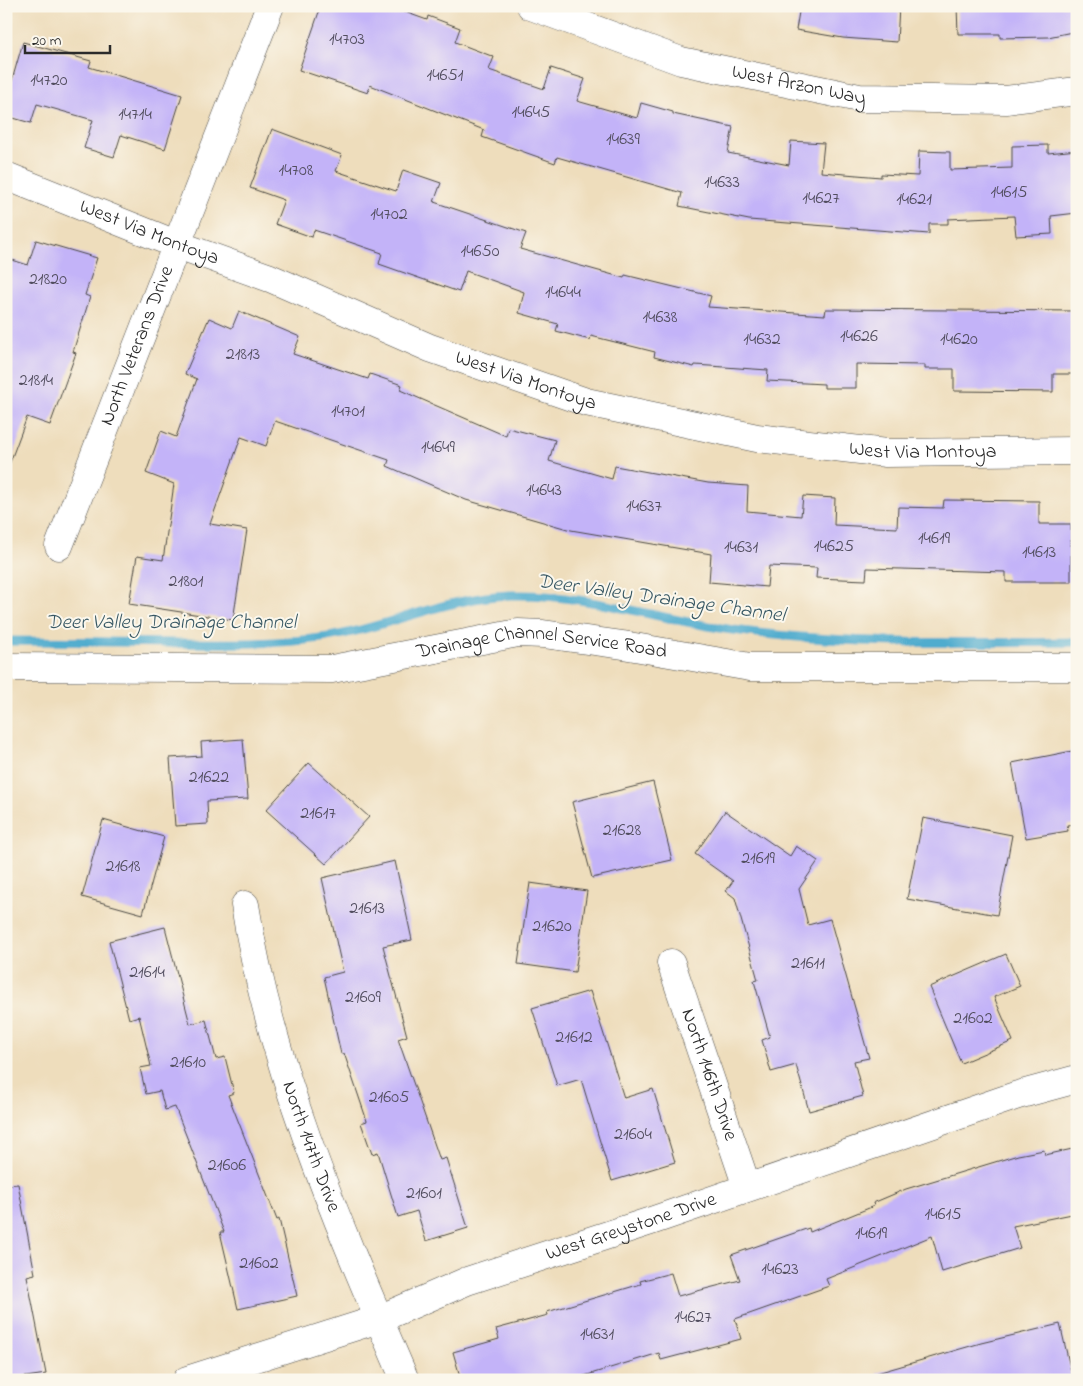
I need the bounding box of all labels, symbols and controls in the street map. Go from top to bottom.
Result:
scale bar [25,22,110,54]
house number: 14703 [329,27,365,53]
text: 20 m [32,30,62,52]
street label: West Arzon Way [729,57,866,113]
house number: 14651 [426,63,464,89]
house number: 14720 [30,68,68,94]
house number: 14645 [512,100,550,126]
house number: 14714 [118,102,152,128]
house number: 14639 [606,127,641,153]
house number: 14708 [278,158,314,184]
house number: 14633 [704,170,740,196]
house number: 14615 [990,180,1028,206]
house number: 14627 [802,186,840,212]
house number: 14621 [896,187,932,213]
street label: West Via Montoya [75,192,223,273]
house number: 14702 [370,202,408,228]
house number: 14650 [460,239,500,265]
street label: North Veterans Drive [93,262,182,430]
house number: 21820 [29,267,67,293]
house number: 14644 [545,280,582,306]
house number: 14638 [642,305,678,331]
house number: 14626 [840,324,878,350]
house number: 14632 [743,327,781,353]
house number: 14620 [940,327,978,353]
house number: 21813 [226,342,260,368]
street label: West Via Montoya [451,343,599,418]
house number: 21814 [19,368,54,394]
house number: 14701 [331,399,365,425]
street label: West Via Montoya [847,434,997,468]
house number: 14649 [421,435,456,461]
house number: 14643 [526,478,562,504]
house number: 14637 [626,494,663,520]
house number: 14619 [918,526,951,552]
house number: 14625 [814,534,854,560]
house number: 14631 [724,535,758,561]
house number: 14613 [1022,540,1056,566]
water label: Deer Valley Drainage Channel [535,567,789,633]
house number: 21801 [169,569,204,595]
water label: Deer Valley Drainage Channel [46,608,298,639]
street label: Drainage Channel Service Road [413,618,669,667]
house number: 21622 [189,765,229,791]
house number: 21617 [300,801,336,827]
house number: 21628 [603,818,641,844]
house number: 21619 [741,846,775,872]
house number: 21618 [105,854,141,880]
house number: 21613 [349,896,385,922]
house number: 21620 [532,914,572,940]
house number: 21611 [791,951,825,977]
house number: 21614 [129,960,165,986]
house number: 21609 [345,985,381,1011]
street label: North 146th Drive [673,1005,745,1145]
house number: 21602 [953,1006,993,1032]
house number: 21612 [555,1025,593,1051]
house number: 21610 [170,1050,206,1076]
street label: North 147th Drive [274,1078,348,1217]
house number: 21605 [369,1085,409,1111]
house number: 21604 [614,1122,652,1148]
house number: 21606 [208,1153,246,1179]
house number: 21601 [406,1181,442,1207]
street label: West Greystone Drive [542,1185,720,1269]
house number: 14615 [924,1202,962,1228]
house number: 14619 [855,1221,888,1247]
house number: 21602 [239,1251,279,1277]
house number: 14623 [761,1257,799,1283]
house number: 14627 [674,1305,712,1331]
house number: 14631 [580,1322,614,1348]

